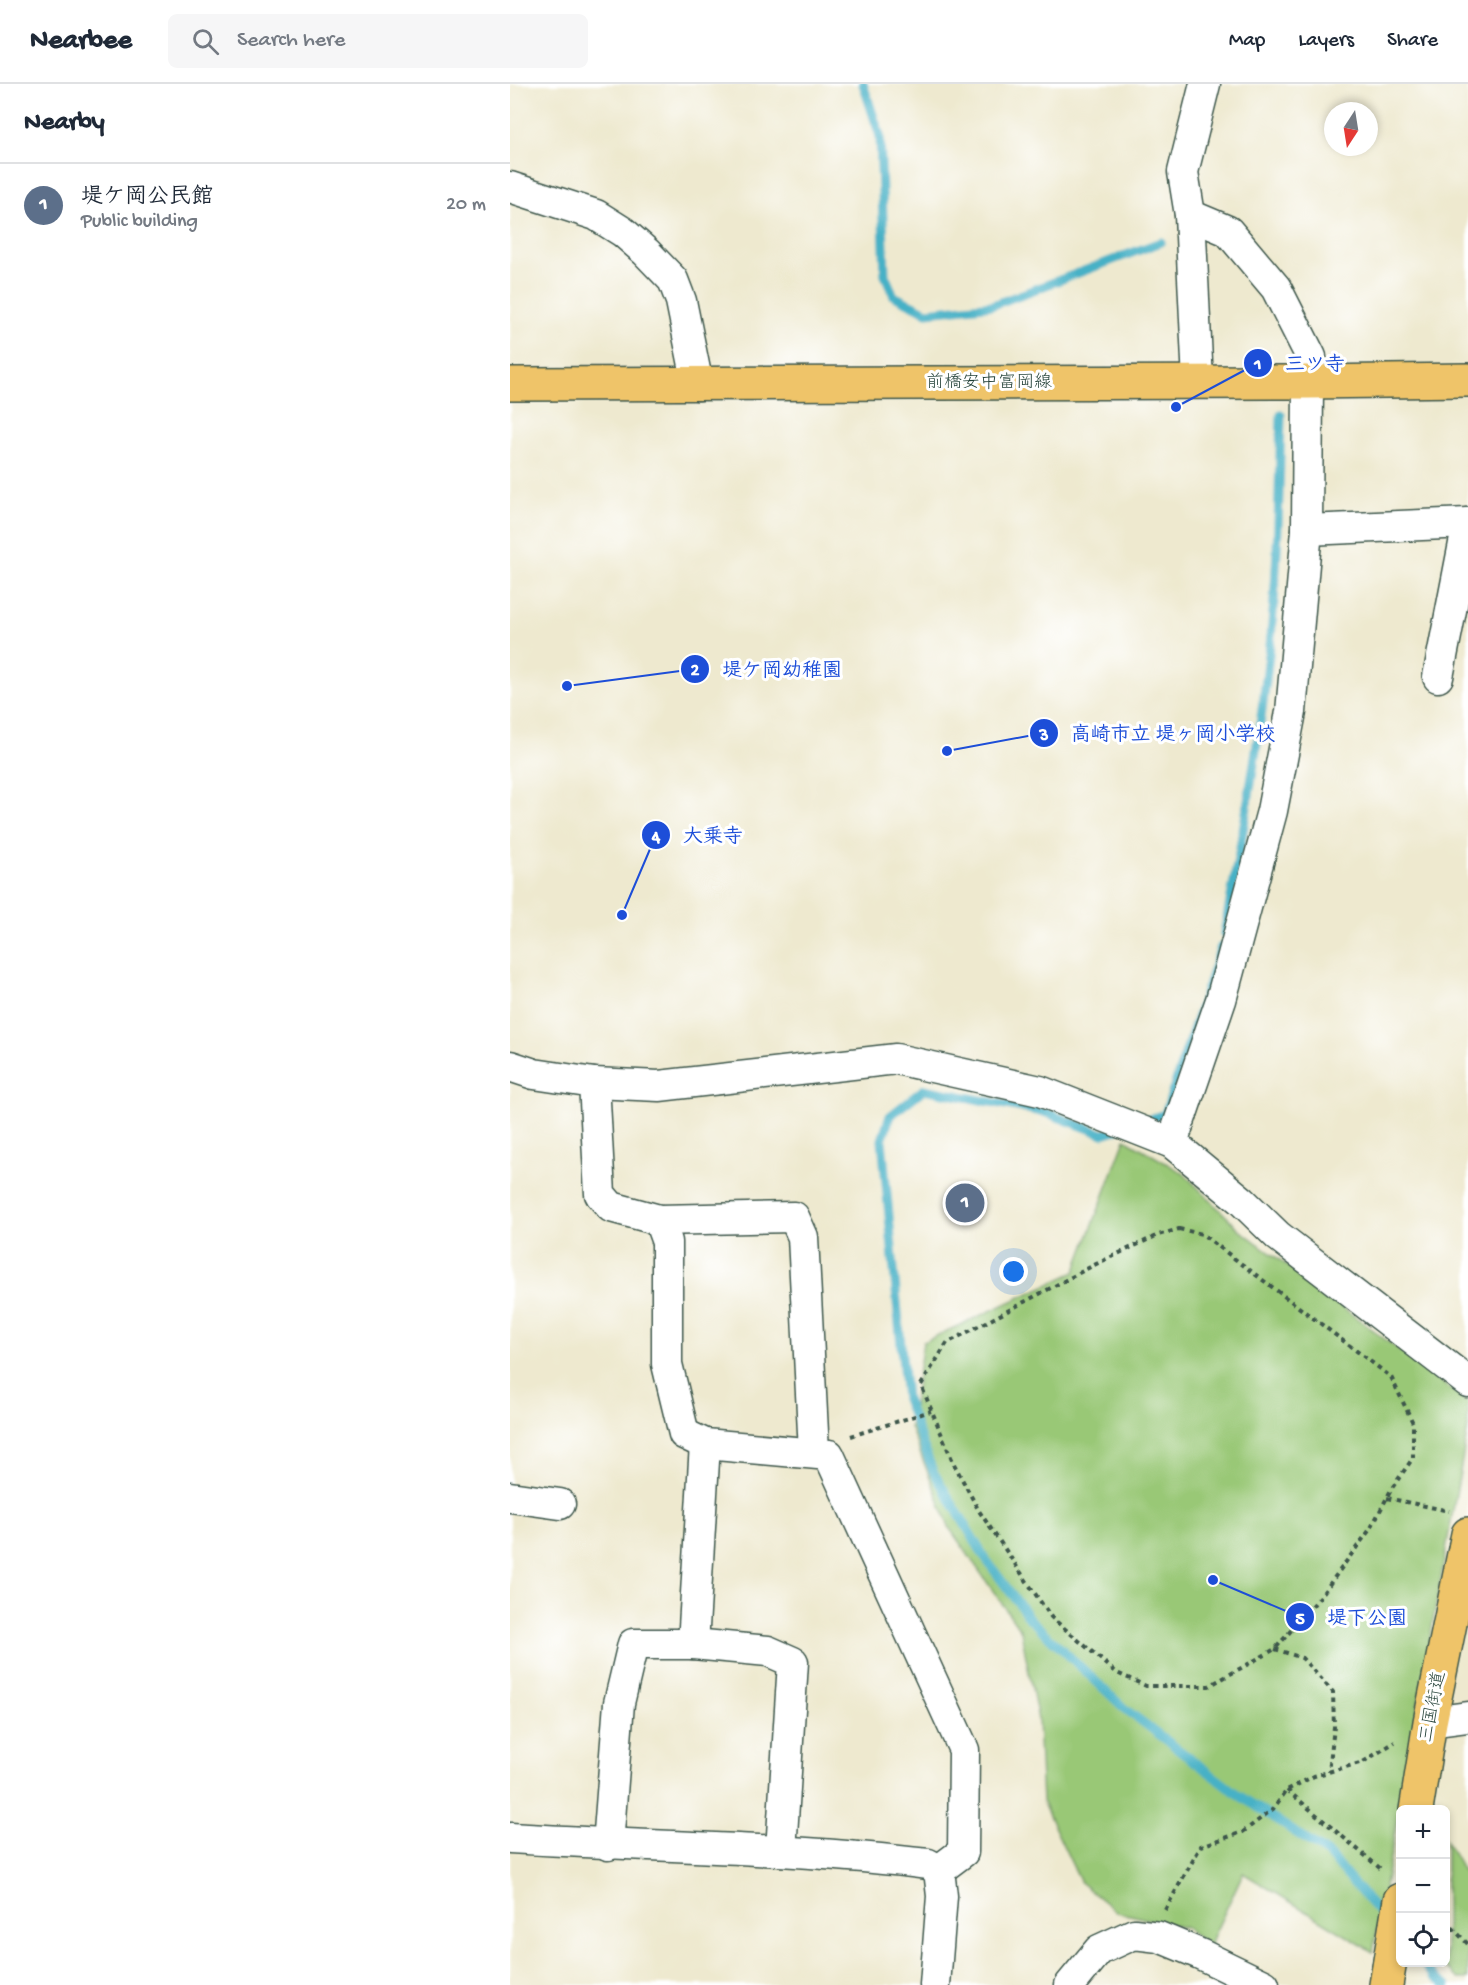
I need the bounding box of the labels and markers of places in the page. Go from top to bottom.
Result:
callout: 三ツ寺 [1243,344,1357,382]
callout: 堤ケ岡幼稚園 [680,650,854,688]
callout: 高崎市立 堤ヶ岡小学校 [1029,714,1288,752]
callout: 大乗寺 [641,816,755,854]
pin: 1 [946,1180,984,1226]
callout: 堤下公園 [1285,1598,1419,1636]

